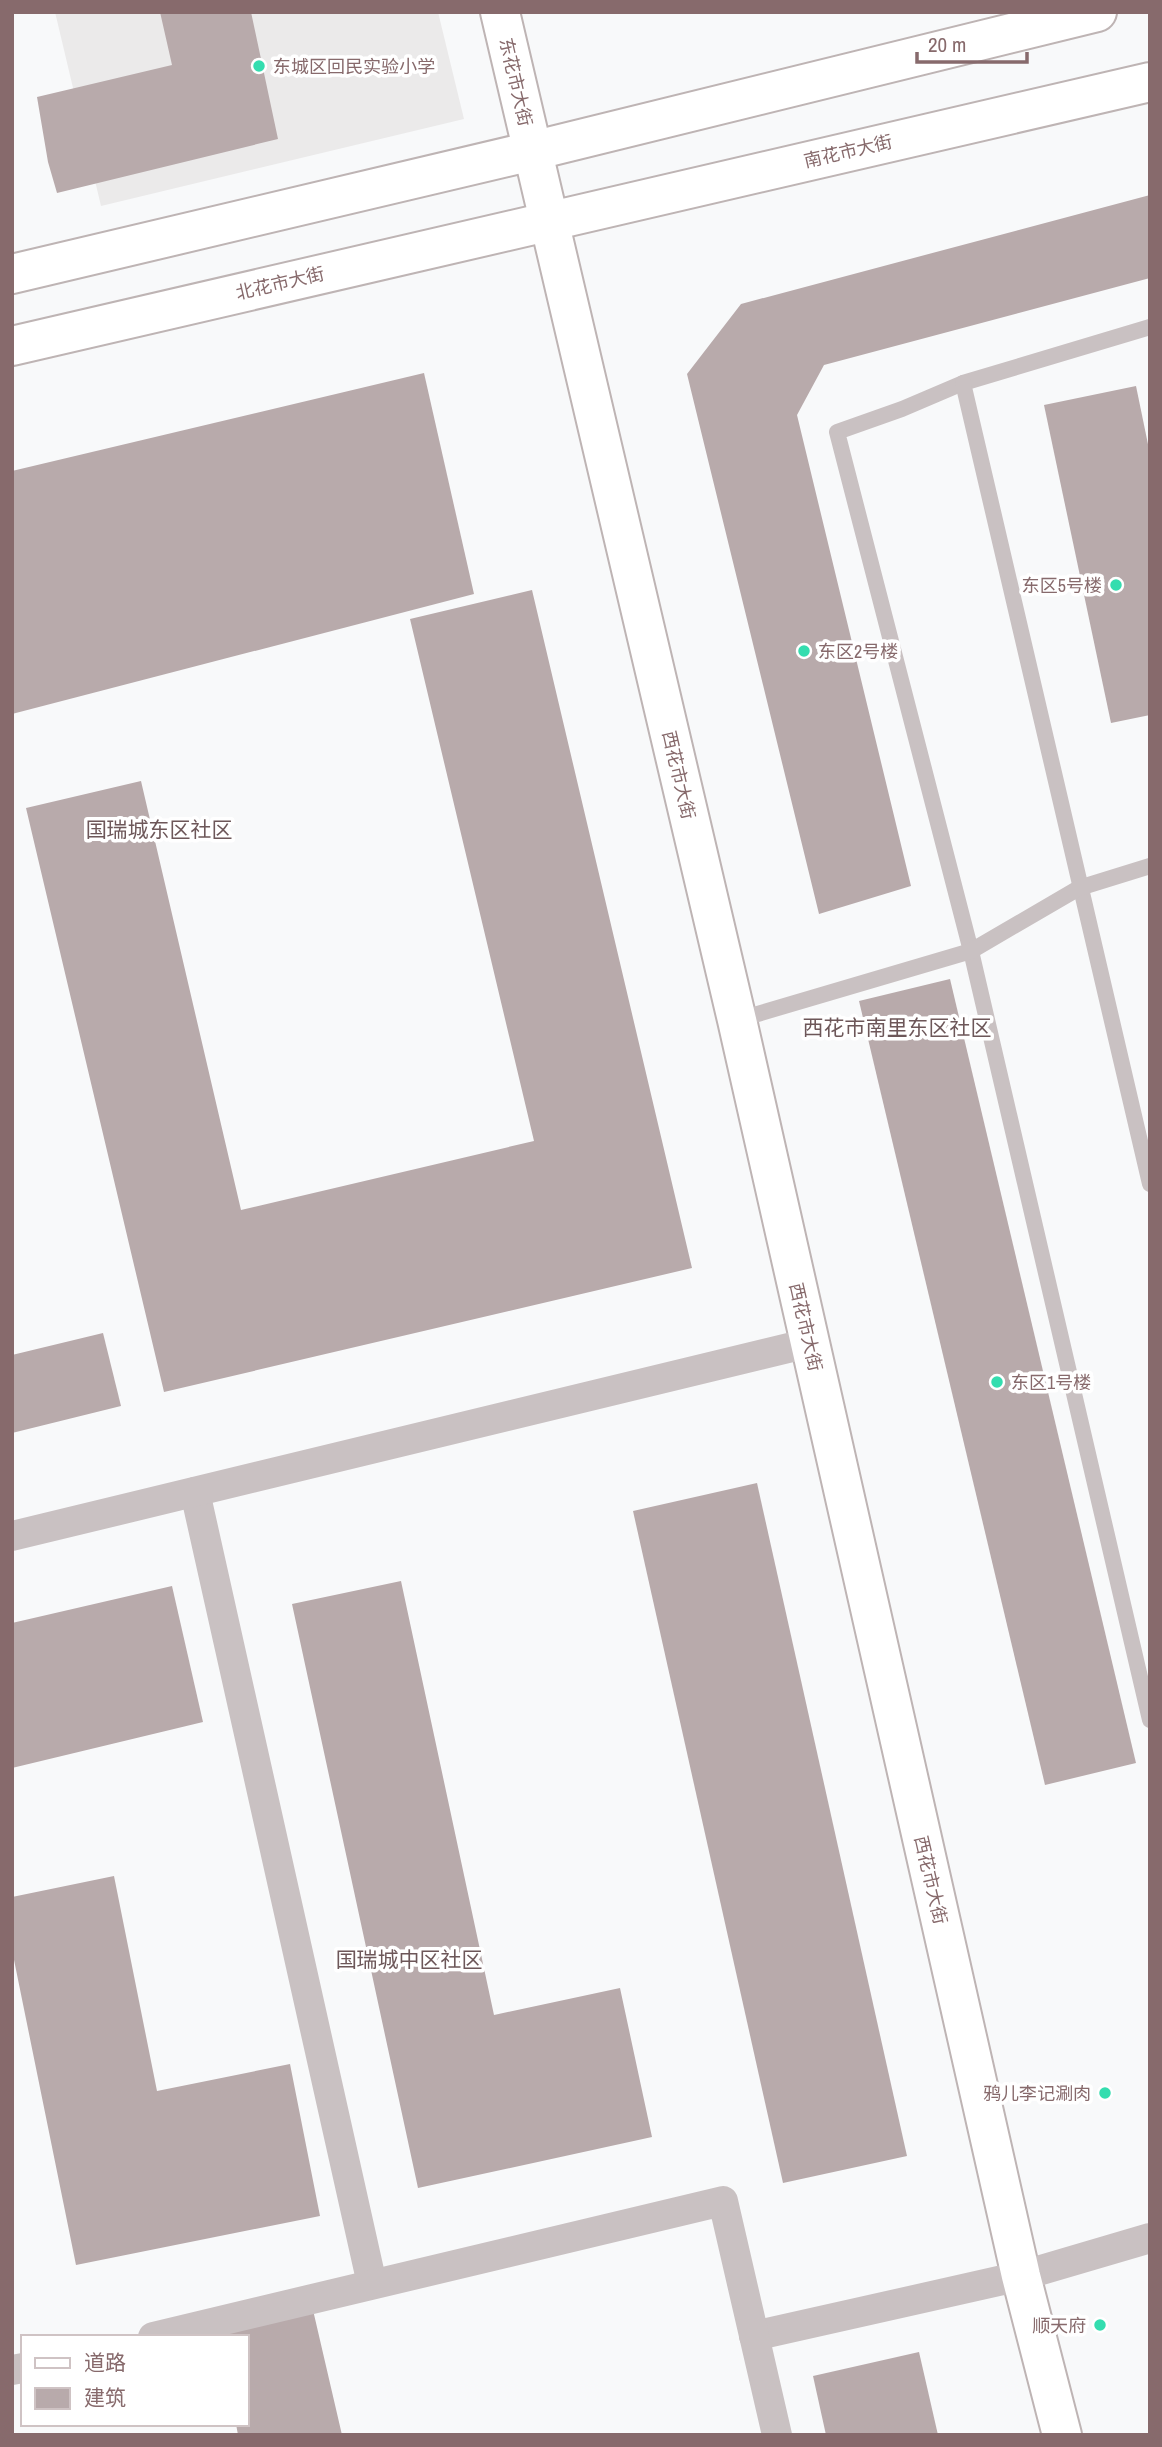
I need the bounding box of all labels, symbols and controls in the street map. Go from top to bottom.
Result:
scale bar [917,21,1027,65]
text: 20 m [928,30,966,59]
street label: 东花市大街 [494,35,538,129]
place label: 东城区回民实验小学 [273,54,435,79]
marker: 东城区回民实验小学 [251,58,267,74]
street label: 南花市大街 [801,129,895,173]
street label: 北花市大街 [233,261,327,305]
place label: 东区5号楼 [1022,573,1102,598]
marker: 东区5号楼 [1108,577,1124,593]
place label: 东区2号楼 [818,639,898,664]
marker: 东区2号楼 [796,643,812,659]
street label: 西花市大街 [657,728,701,822]
district label: 国瑞城东区社区 [86,815,233,844]
district label: 西花市南里东区社区 [803,1013,992,1042]
street label: 西花市大街 [784,1280,828,1374]
place label: 东区1号楼 [1011,1370,1091,1395]
marker: 东区1号楼 [989,1374,1005,1390]
street label: 西花市大街 [909,1833,953,1927]
district label: 国瑞城中区社区 [336,1945,483,1974]
place label: 鸦儿李记涮肉 [983,2081,1091,2106]
marker: 鸦儿李记涮肉 [1097,2085,1113,2101]
place label: 顺天府 [1032,2313,1086,2338]
marker: 顺天府 [1092,2317,1108,2333]
legend [21,2335,248,2426]
text: 道路 [84,2348,126,2377]
text: 建筑 [84,2383,126,2412]

